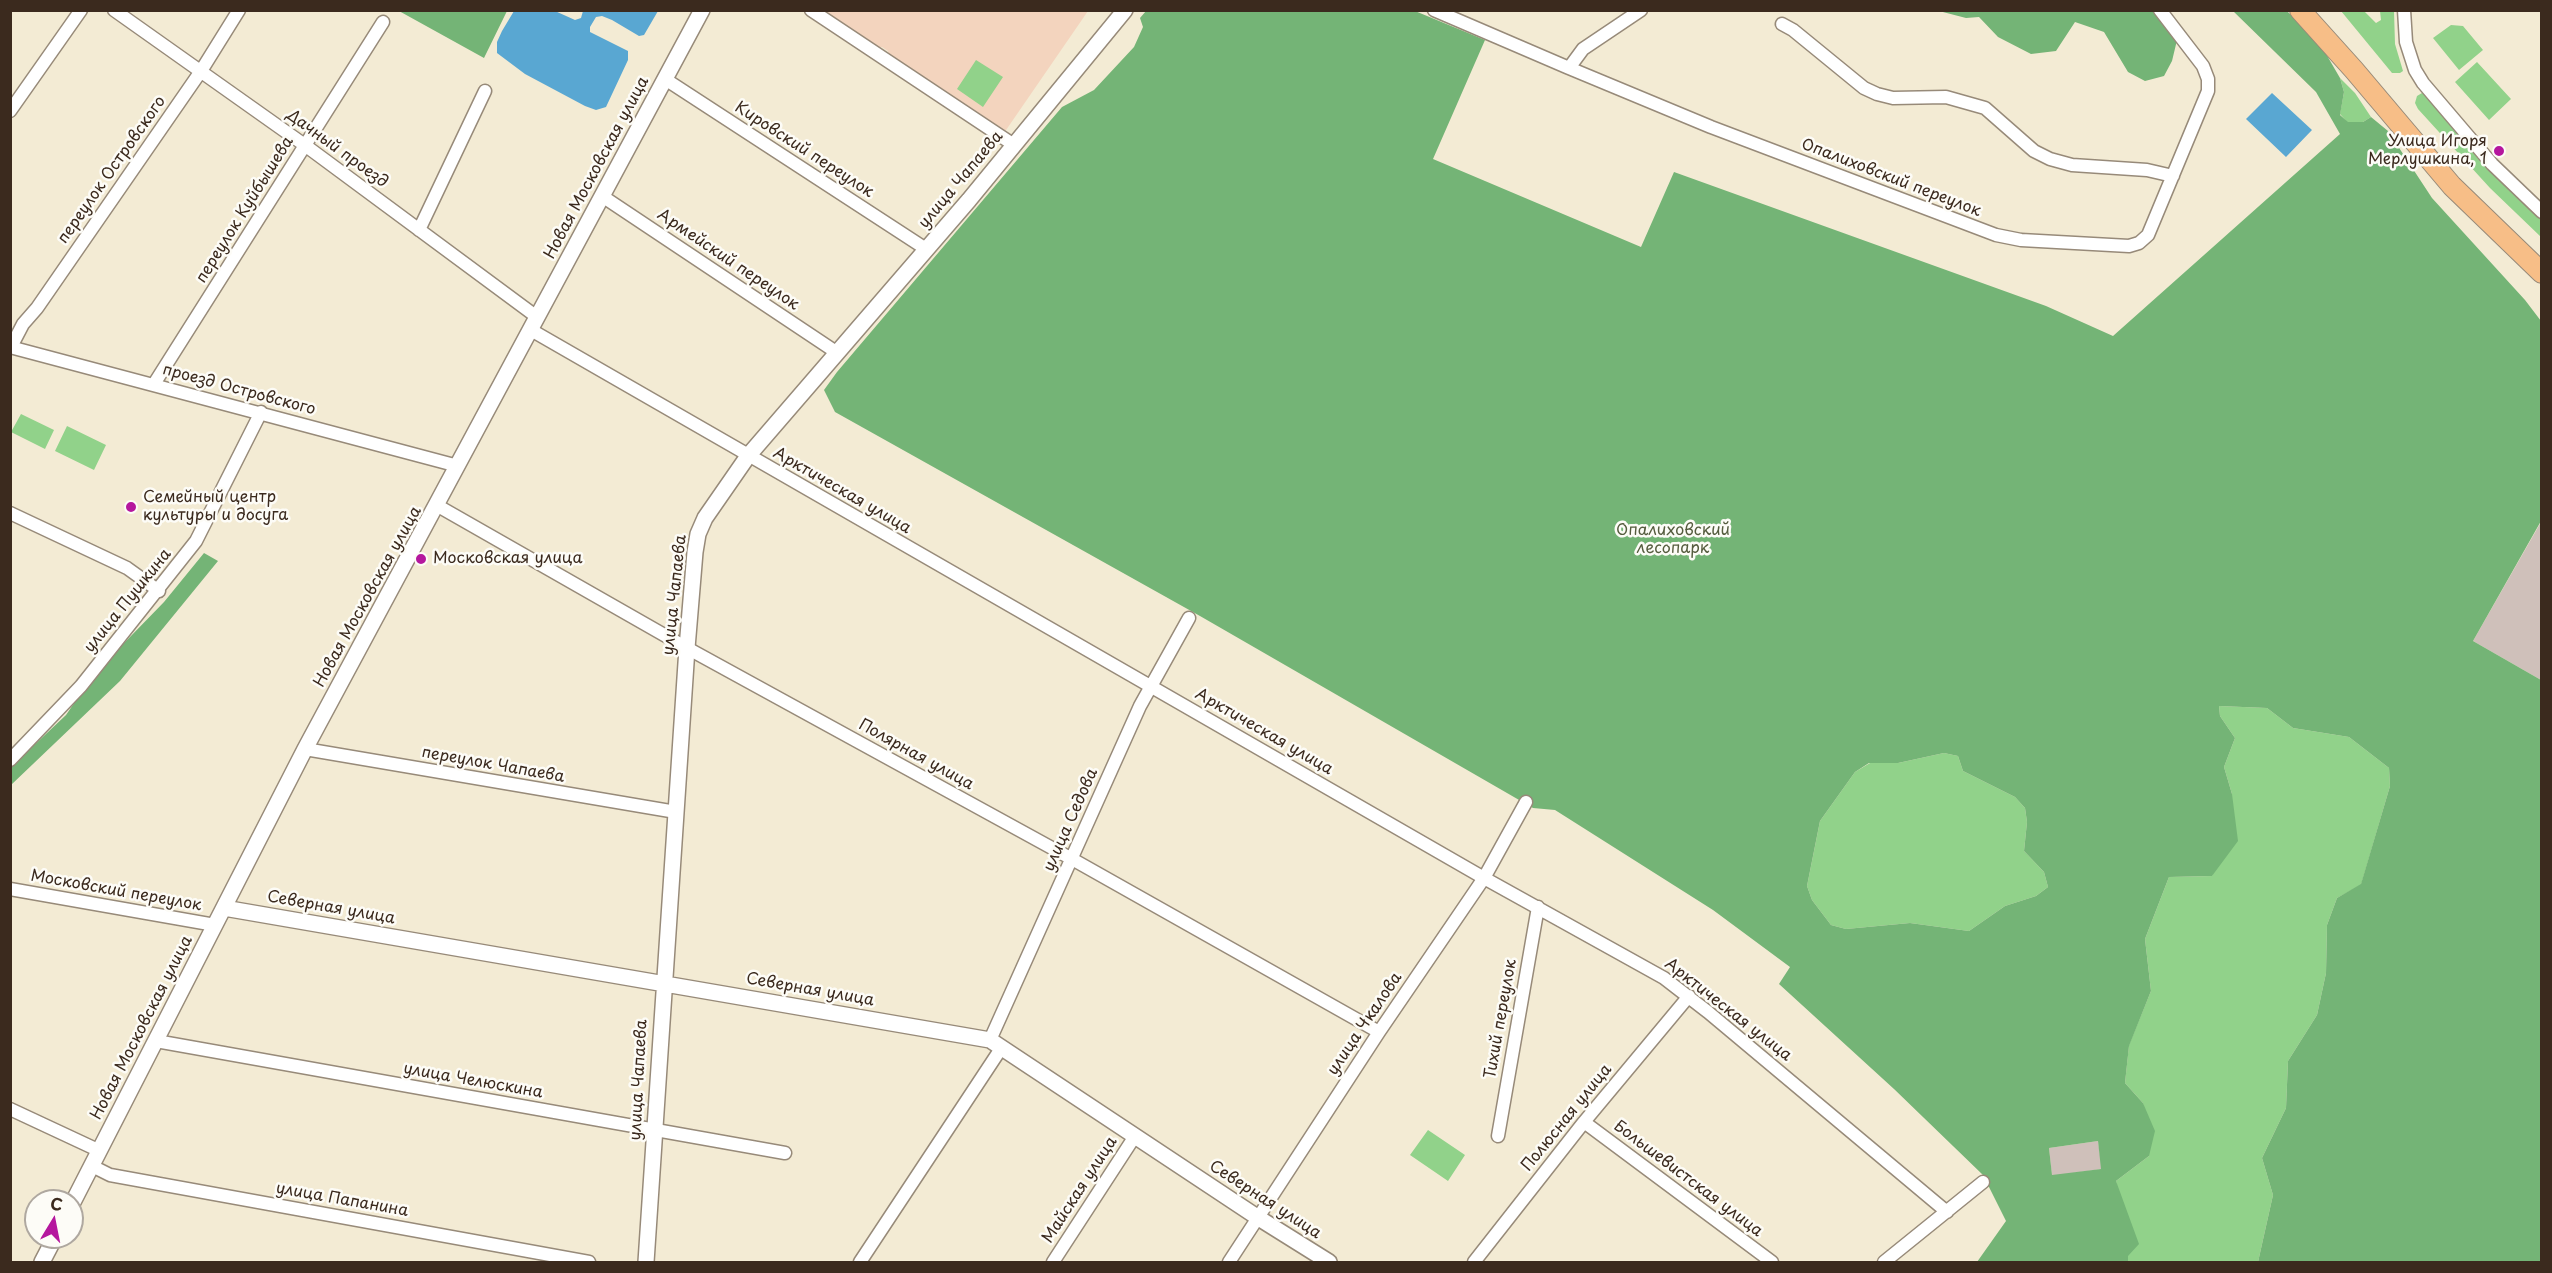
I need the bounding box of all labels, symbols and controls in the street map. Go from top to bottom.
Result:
street label: Новая Московская улица [541,73,653,263]
street label: переулок Островского [54,93,170,247]
street label: Кировский переулок [731,98,877,202]
street label: Дачный проезд [283,106,391,192]
street label: улица Чапаева [915,127,1007,233]
place label: Улица Игоря Мерлушкина, 1 [2368,132,2487,170]
street label: переулок Куйбышева [192,133,298,287]
street label: Опалиховский переулок [1798,135,1984,221]
marker: Улица Игоря Мерлушкина, 1 [2492,144,2506,158]
street label: Армейский переулок [653,205,803,315]
street label: проезд Островского [160,360,318,420]
street label: Арктическая улица [770,444,914,538]
place label: Семейный центр культуры и досуга [143,488,288,526]
marker: Семейный центр культуры и досуга [124,500,138,514]
street label: Новая Московская улица [310,503,426,691]
park label: Опалиховский лесопарк [1616,521,1730,559]
street label: улица Чапаева [659,534,691,656]
street label: улица Пушкина [80,545,176,657]
place label: Московская улица [433,549,583,569]
marker: Московская улица [414,552,428,566]
street label: Арктическая улица [1192,685,1336,779]
street label: Полярная улица [855,715,977,795]
street label: переулок Чапаева [420,743,566,787]
street label: улица Седова [1040,765,1102,875]
street label: Московский переулок [29,866,203,916]
street label: Северная улица [266,887,396,929]
street label: Новая Московская улица [87,933,197,1123]
street label: Арктическая улица [1661,954,1795,1066]
street label: Тихий переулок [1481,958,1521,1080]
street label: Северная улица [745,969,875,1011]
street label: улица Чкалова [1324,969,1406,1079]
street label: улица Чапаева [626,1019,652,1141]
street label: улица Челюскина [402,1059,544,1103]
street label: Полюсная улица [1518,1061,1616,1175]
street label: Большевистская улица [1610,1117,1766,1241]
street label: Майская улица [1038,1133,1122,1247]
street label: Северная улица [1205,1157,1325,1243]
street label: улица Папанина [274,1179,410,1221]
north arrow [24,1189,84,1249]
text: С [49,1190,65,1216]

